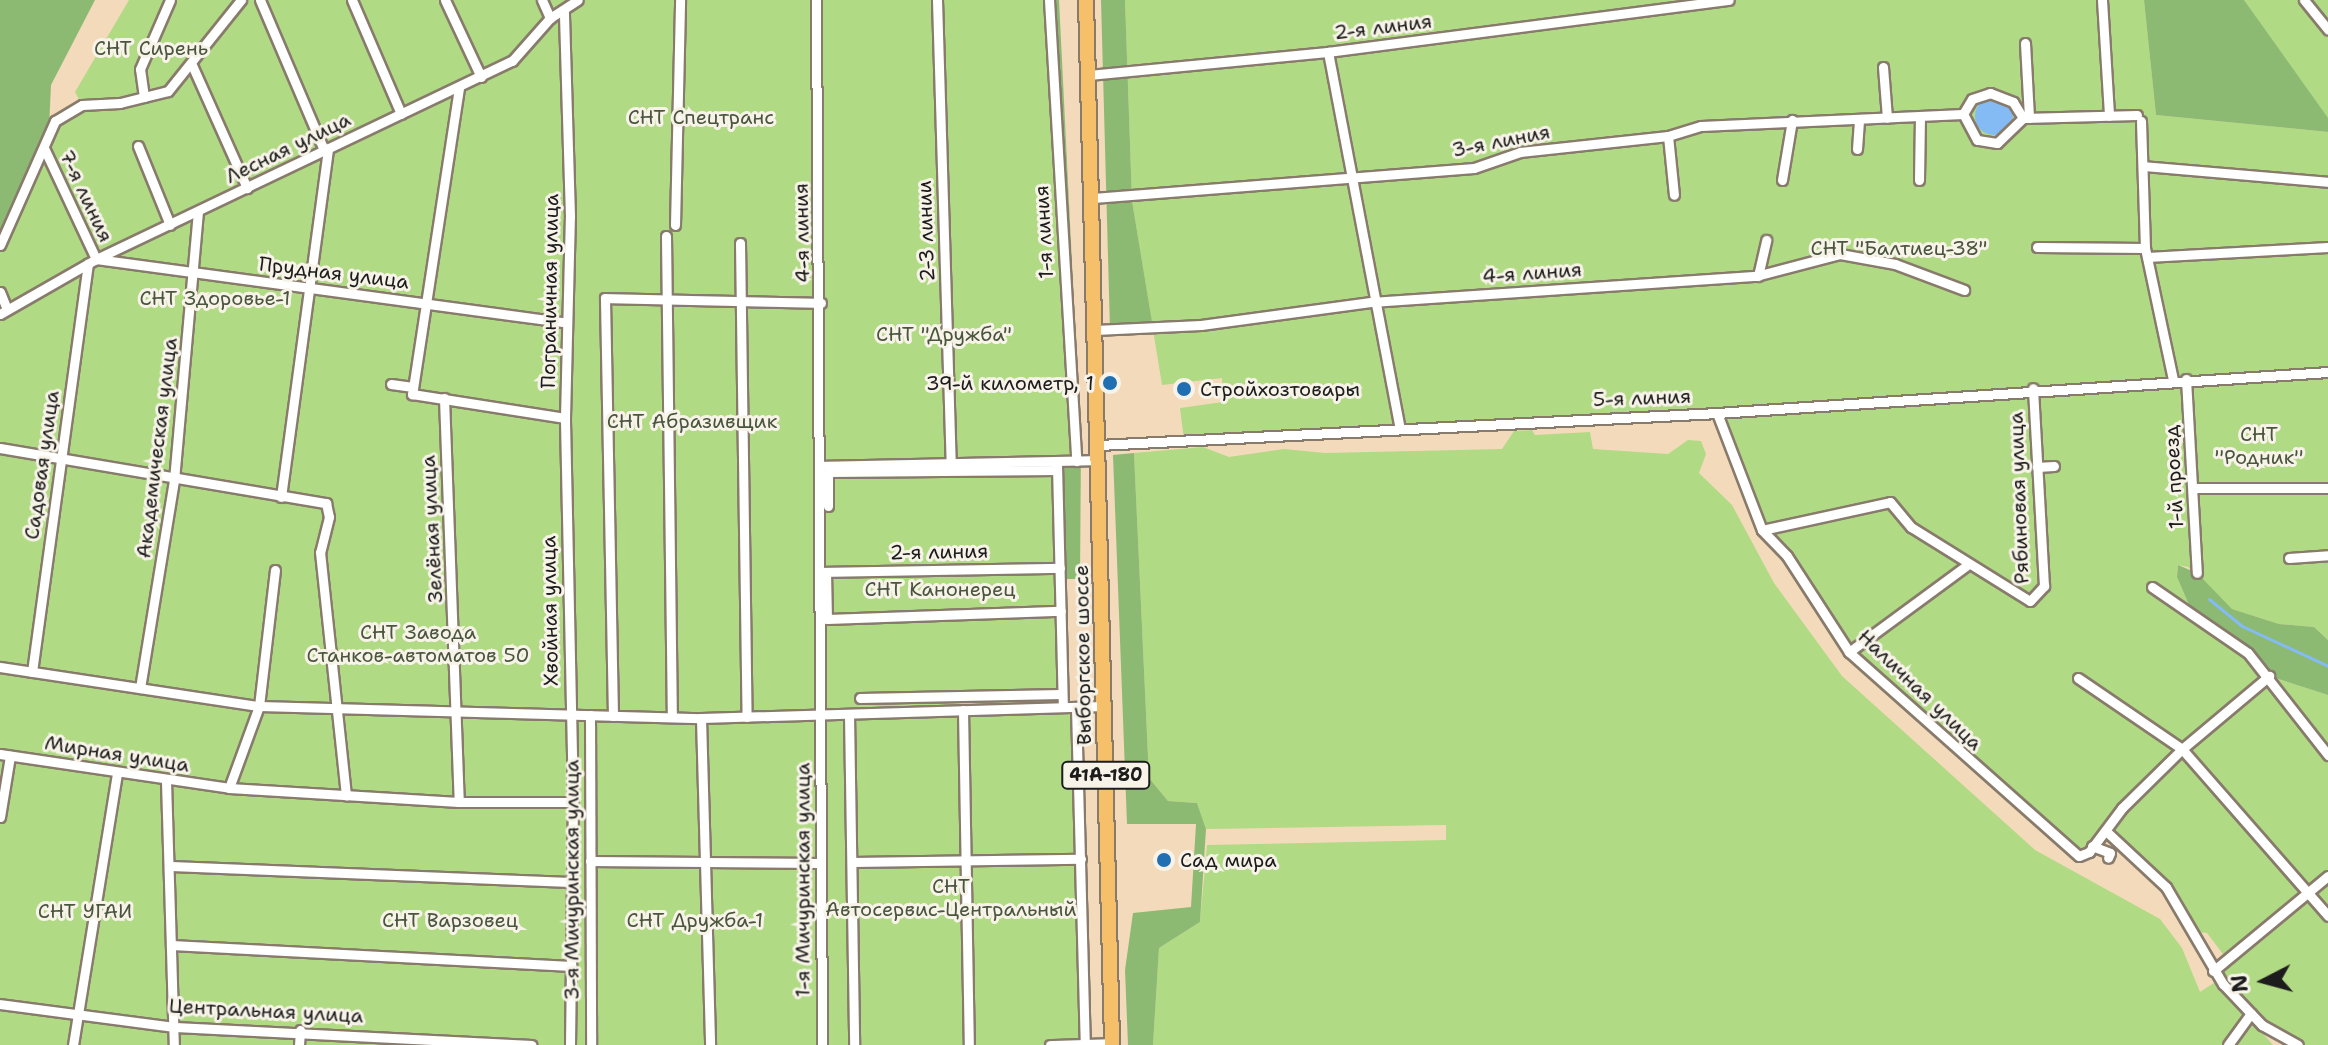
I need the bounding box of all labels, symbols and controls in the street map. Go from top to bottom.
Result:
street label: 2-я линия [1333,9,1433,45]
park label: СНТ Сирень [94,36,208,60]
park label: СНТ Спецтранс [628,105,774,129]
street label: Лесная улица [222,107,354,189]
street label: 3-я линия [1450,120,1552,162]
street label: 7-я линия [54,146,118,246]
street label: 2-3 линии [912,180,940,282]
street label: 4-я линия [789,183,815,283]
street label: 1-я линия [1030,185,1058,279]
street label: Пограничная улица [536,193,564,389]
park label: СНТ "Балтиец-38" [1811,236,1987,260]
street label: Прудная улица [258,252,410,294]
street label: 4-я линия [1481,258,1583,288]
park label: СНТ Здоровье-1 [139,286,291,310]
park label: СНТ "Дружба" [876,322,1012,346]
street label: Академическая улица [132,336,182,560]
place label: 39-й километр, 1 [926,371,1094,395]
marker: 39-й километр, 1 [1101,374,1119,392]
place label: Стройхозтовары [1200,377,1360,401]
marker: Стройхозтовары [1175,380,1193,398]
street label: 5-я линия [1593,384,1691,412]
street label: Садовая улица [20,389,64,541]
park label: СНТ Абразивщик [607,409,777,433]
street label: Рябиновая улица [2004,411,2034,585]
park label: СНТ ''Родник'' [2214,422,2304,469]
street label: 1-й проезд [2159,424,2189,530]
street label: Зелёная улица [416,455,448,603]
street label: Хвойная улица [537,536,563,686]
street label: 2-я линия [890,539,988,565]
street label: Выборгское шоссе [1069,565,1097,745]
park label: СНТ Канонерец [864,577,1016,601]
park label: СНТ Завода Станков-автоматов 50 [306,620,530,667]
street label: Наличная улица [1853,625,1987,755]
street label: Мирная улица [43,731,191,777]
street label: 3-я Мичуринская улица [560,760,584,1000]
road number: 41А-180 [1060,761,1152,789]
street label: 1-я Мичуринская улица [791,763,815,997]
place label: Сад мира [1180,848,1277,872]
marker: Сад мира [1155,851,1173,869]
park label: СНТ Автосервис-Центральный [825,875,1077,922]
park label: СНТ УГАИ [38,899,132,923]
park label: СНТ Варзовец [382,908,518,932]
park label: СНТ Дружба-1 [627,908,763,932]
north arrow [2224,941,2304,1021]
text: N [2224,973,2255,994]
street label: Центральная улица [168,994,364,1028]

